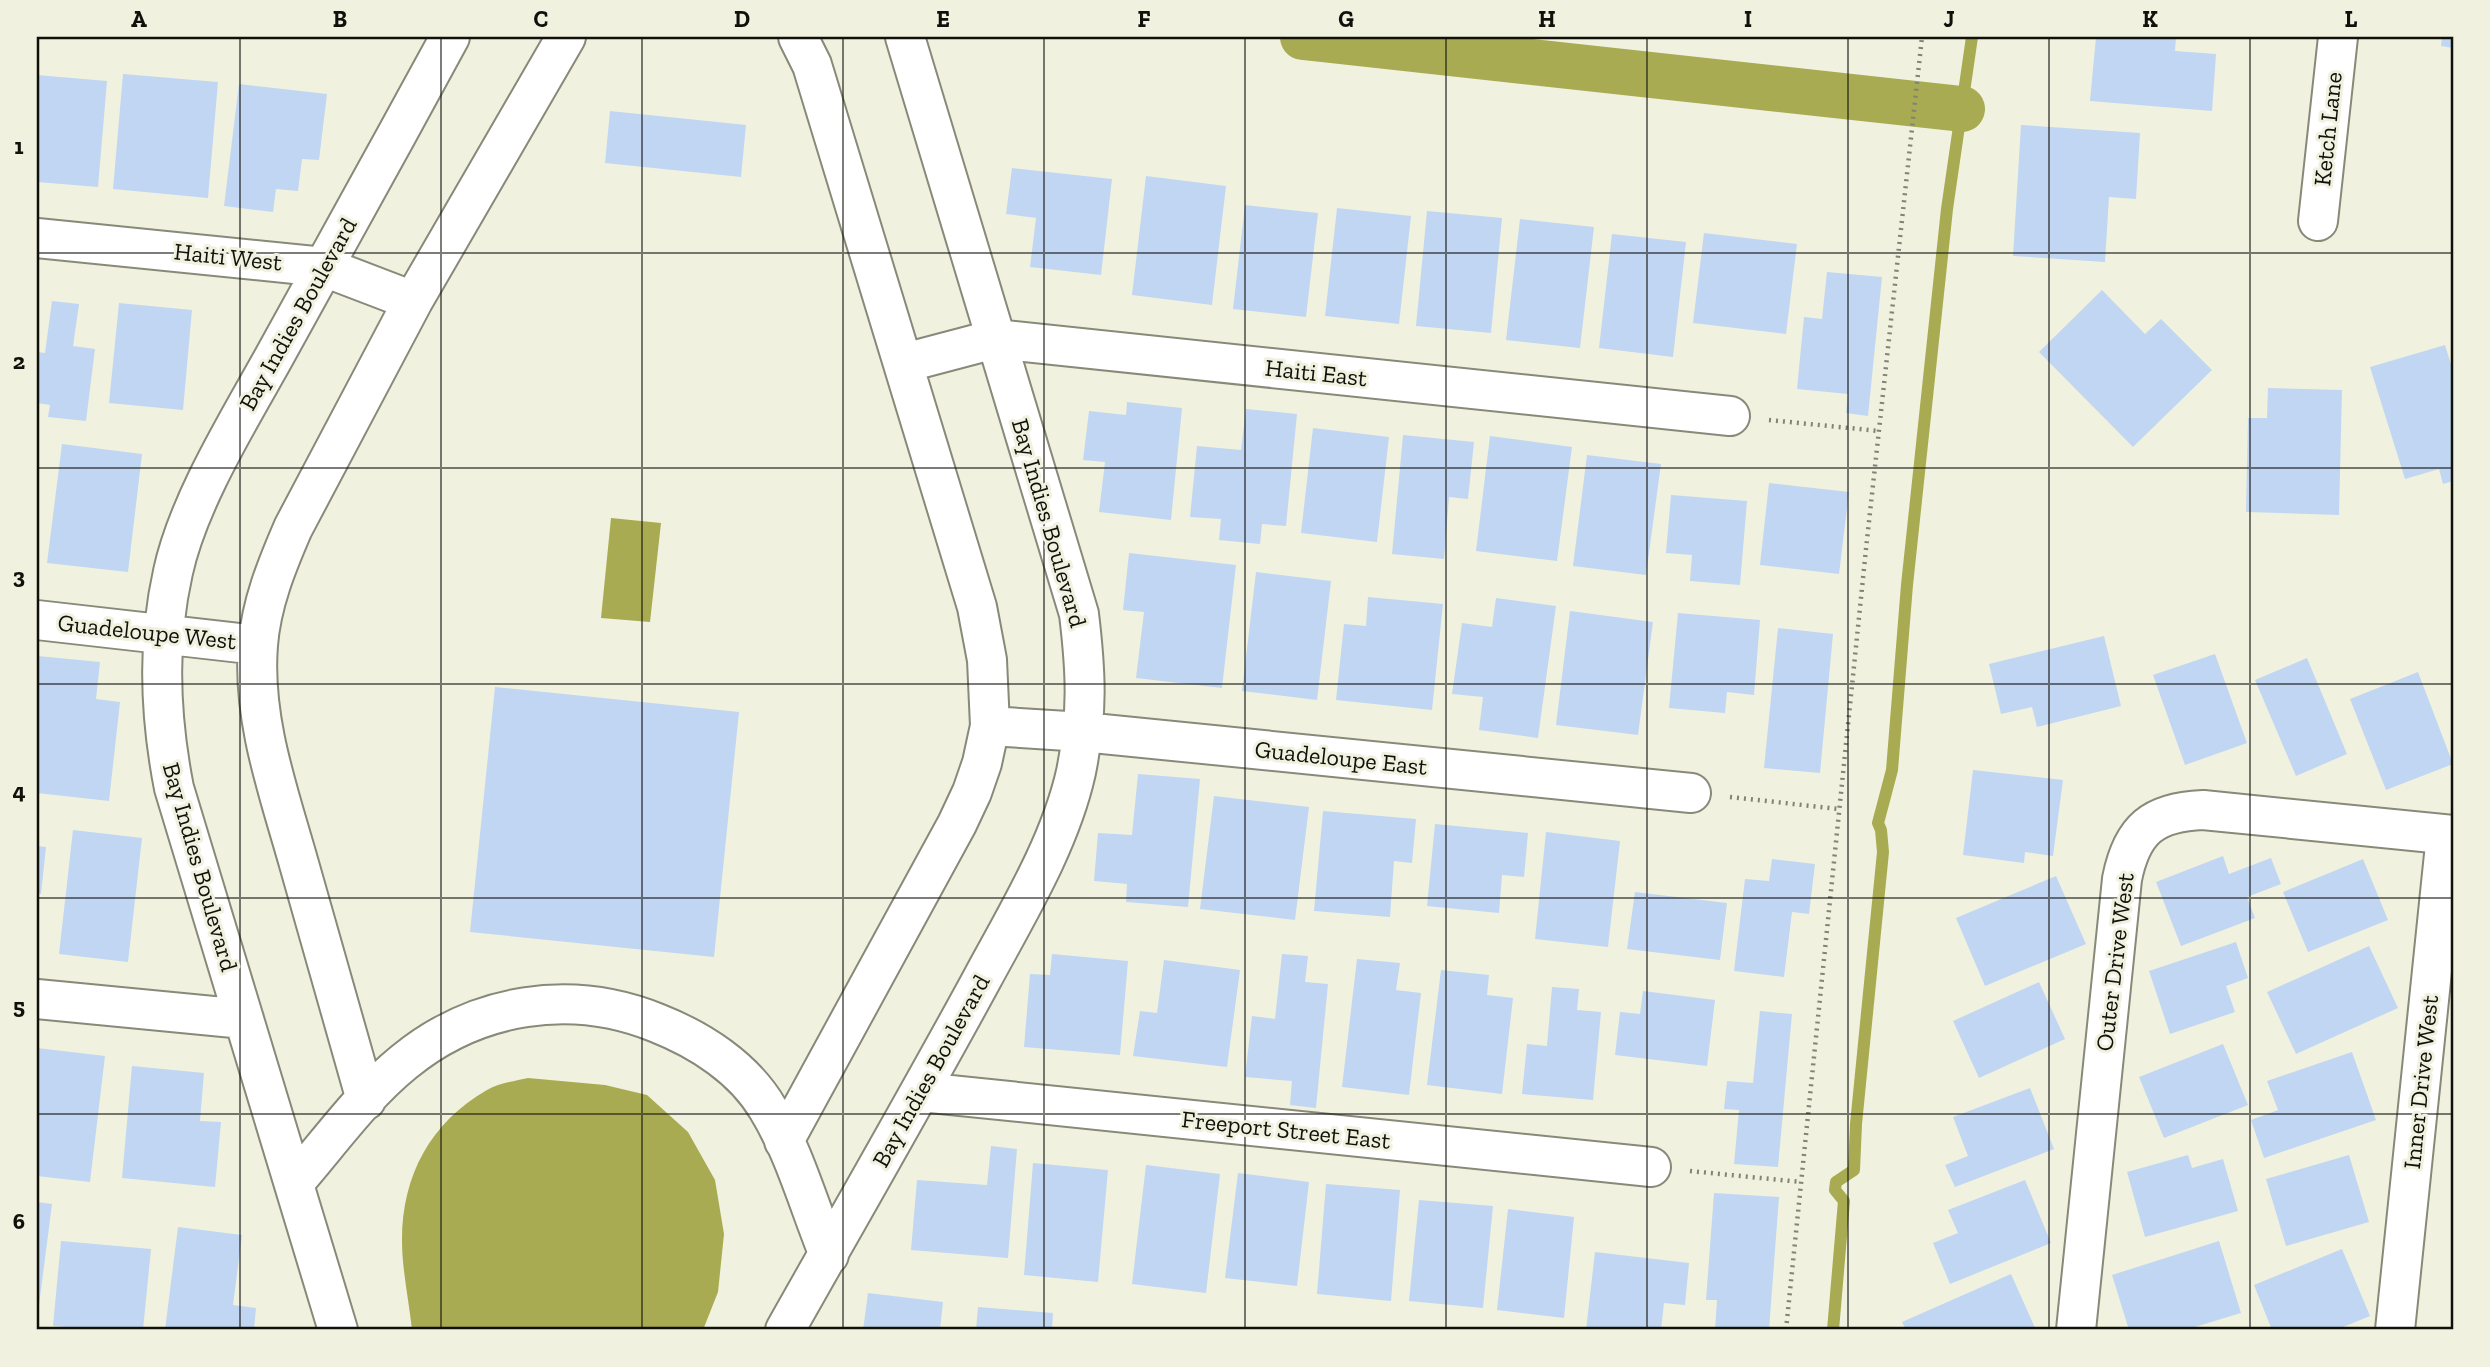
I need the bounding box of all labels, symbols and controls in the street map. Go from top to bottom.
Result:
text: A [131,5,147,33]
text: B [333,5,347,33]
text: C [534,5,548,33]
text: D [734,5,750,33]
text: E [936,5,950,33]
text: F [1137,5,1151,33]
text: G [1338,5,1354,33]
text: H [1538,5,1556,33]
text: I [1744,5,1752,33]
text: J [1943,5,1955,33]
text: K [2142,5,2158,33]
text: L [2345,5,2358,33]
street label: Ketch Lane [2307,70,2348,187]
text: 1 [14,132,24,160]
street label: Bay Indies Boulevard [233,212,363,415]
street label: Haiti West [173,236,284,277]
text: 2 [13,347,25,375]
street label: Haiti East [1264,353,1369,392]
street label: Bay Indies Boulevard [1006,415,1093,631]
text: 3 [13,562,25,590]
street label: Guadeloupe West [56,608,238,655]
street label: Guadeloupe East [1253,734,1429,781]
street label: Bay Indies Boulevard [157,759,244,975]
text: 4 [12,777,26,805]
street label: Outer Drive West [2089,871,2140,1053]
street label: Bay Indies Boulevard [866,969,996,1172]
text: 5 [13,992,25,1020]
street label: Inner Drive West [2397,993,2444,1170]
street label: Freeport Street East [1180,1104,1392,1155]
text: 6 [13,1207,25,1235]

